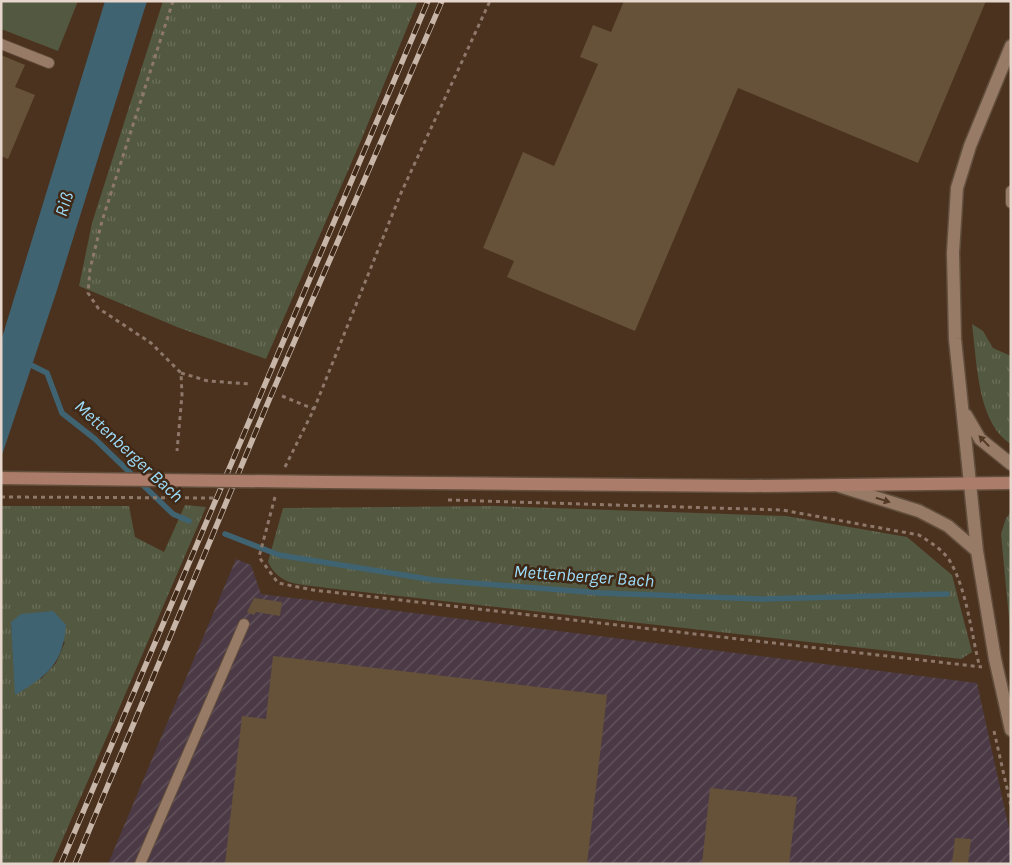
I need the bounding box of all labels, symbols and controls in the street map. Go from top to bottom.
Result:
water label: Riß [50,189,78,219]
water label: Mettenberger Bach [70,395,188,507]
one-way arrow [978,435,990,447]
one-way arrow [876,496,891,504]
water label: Mettenberger Bach [513,560,655,592]

